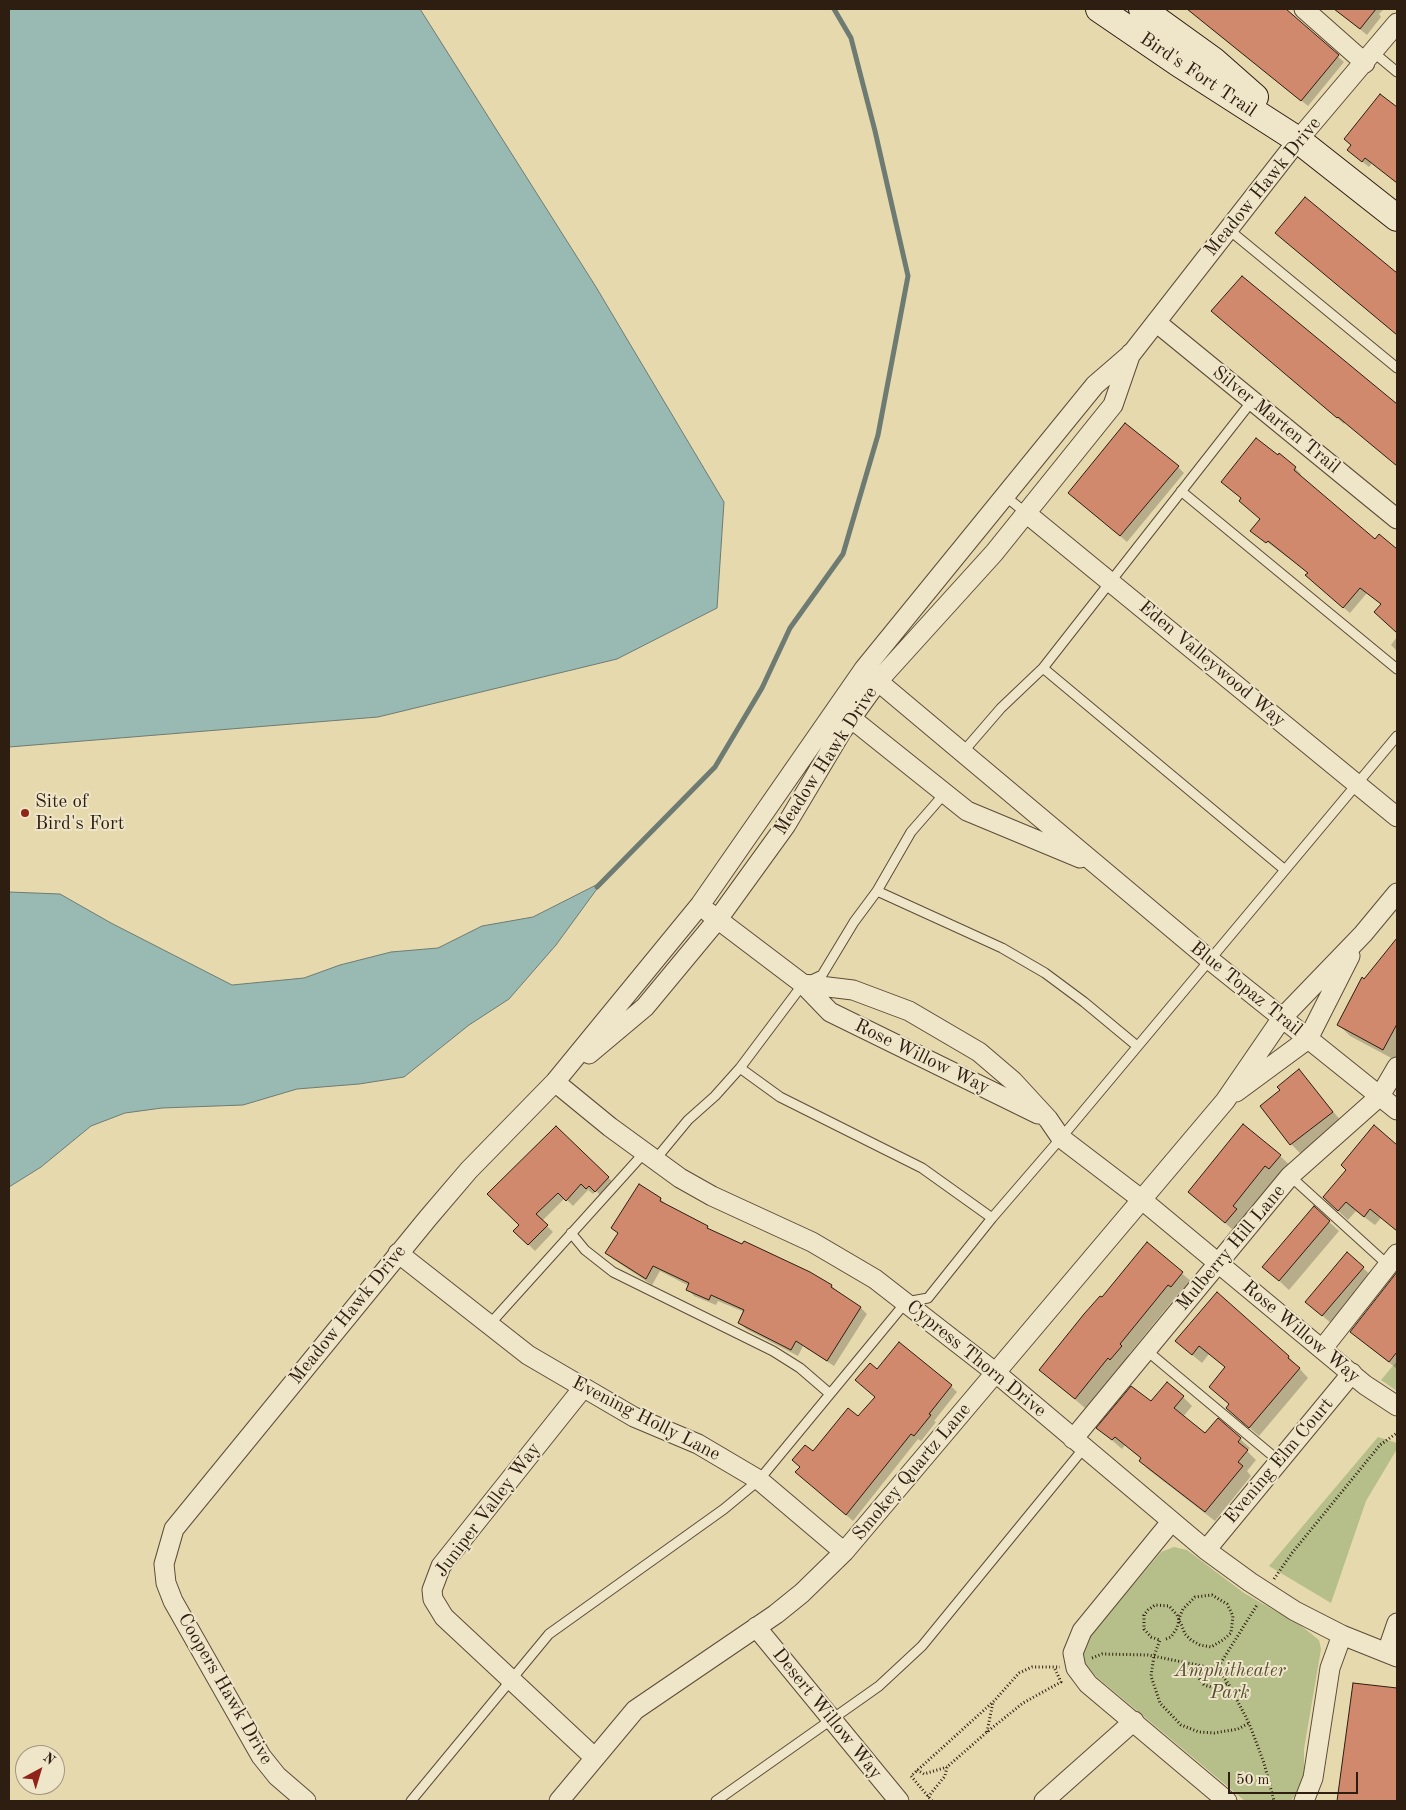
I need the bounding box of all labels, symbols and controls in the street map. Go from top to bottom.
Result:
street label: Bird's Fort Trail [1135,28,1261,122]
street label: Meadow Hawk Drive [1200,113,1326,261]
street label: Silver Marten Trail [1207,361,1345,479]
street label: Eden Valleywood Way [1134,596,1290,732]
street label: Meadow Hawk Drive [769,682,883,840]
place label: Site of Bird's Fort [35,791,124,835]
marker: Site of Bird's Fort [19,807,31,819]
street label: Blue Topaz Trail [1185,937,1307,1041]
street label: Rose Willow Way [851,1014,993,1100]
street label: Mulberry Hill Lane [1172,1180,1290,1316]
street label: Meadow Hawk Drive [285,1241,411,1389]
street label: Rose Willow Way [1237,1276,1365,1388]
street label: Cypress Thorn Drive [901,1296,1051,1422]
street label: Evening Holly Lane [568,1372,724,1466]
street label: Evening Elm Court [1220,1393,1338,1529]
street label: Smokey Quartz Lane [848,1399,976,1545]
street label: Juniper Valley Way [430,1438,546,1582]
street label: Coopers Hawk Drive [172,1609,278,1769]
street label: Desert Willow Way [767,1644,887,1784]
park label: Amphitheater Park [1174,1660,1286,1704]
north arrow [15,1745,65,1795]
text: N [40,1750,57,1768]
scale bar [1231,1762,1361,1794]
text: 50 m [1236,1773,1270,1788]

